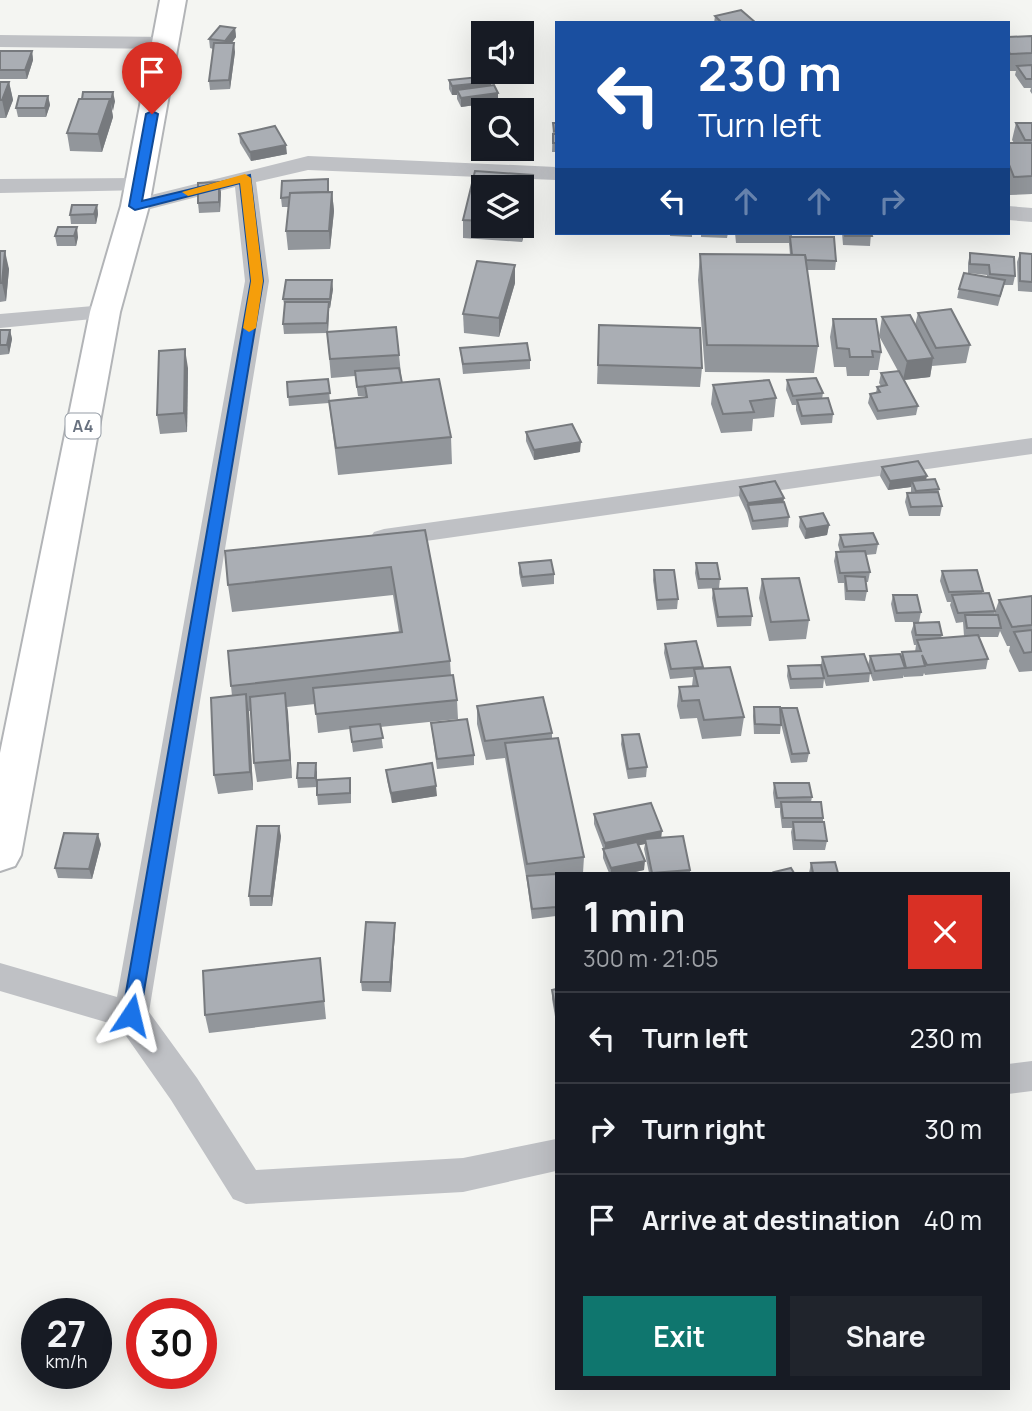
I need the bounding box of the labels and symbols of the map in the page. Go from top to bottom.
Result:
pin [122,42,182,114]
road number: A4 [66,414,100,438]
position arrow [94,978,168,1052]
speed limit sign: 30 [126,1298,217,1389]

